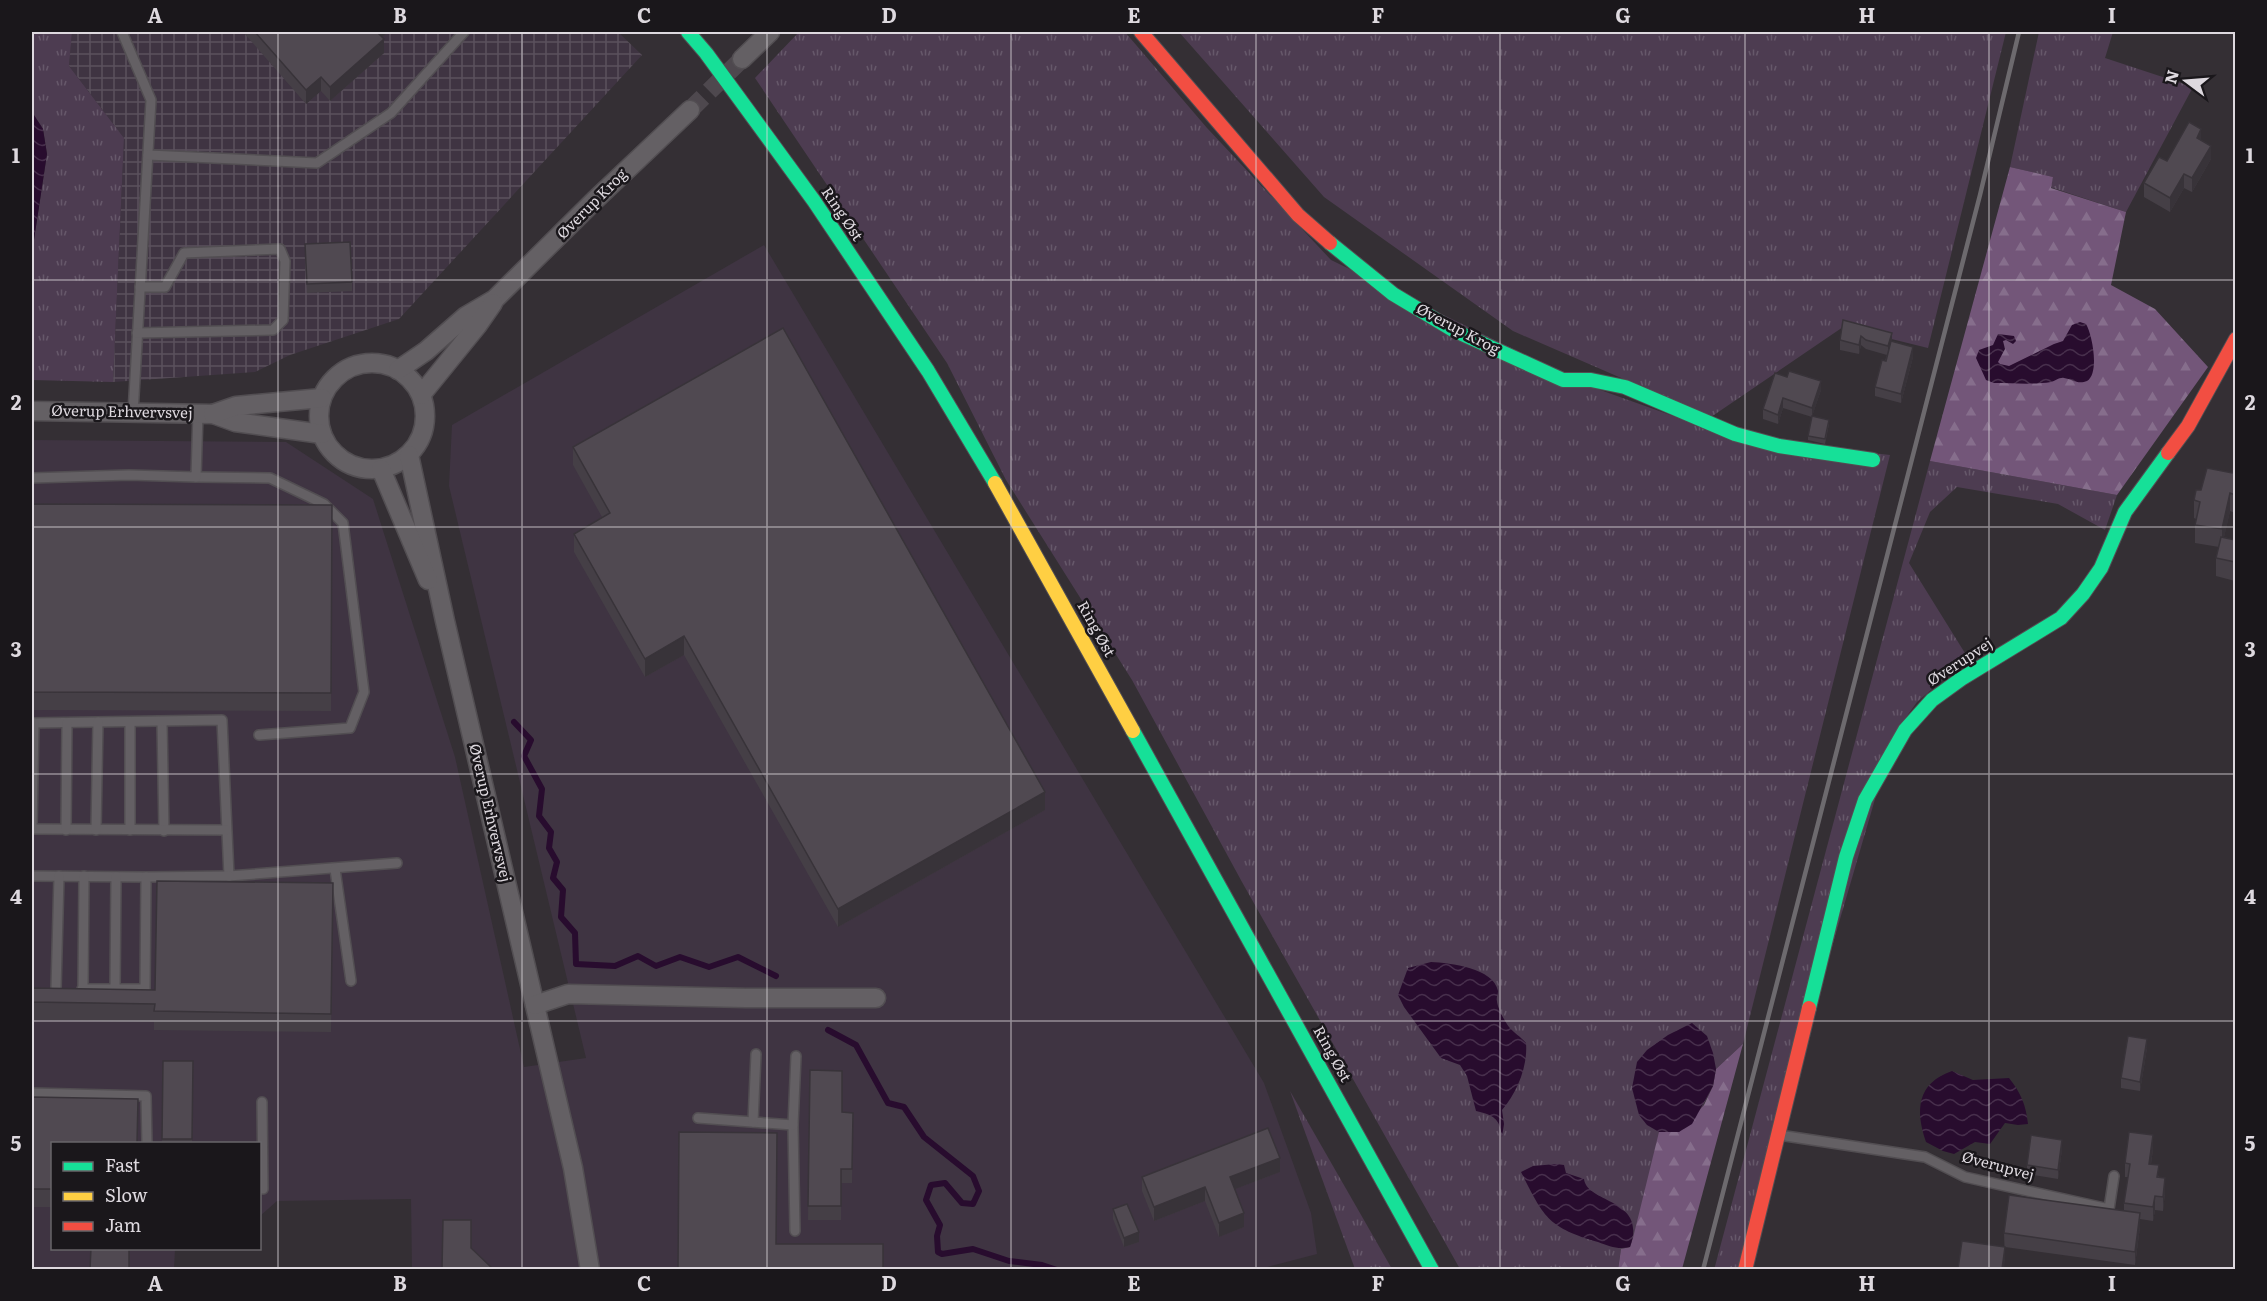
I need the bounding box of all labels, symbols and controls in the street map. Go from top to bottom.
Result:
text: A [147,0,163,29]
text: B [393,0,407,29]
text: C [637,0,651,29]
text: D [881,0,897,29]
text: E [1127,0,1141,29]
text: F [1372,0,1385,29]
text: G [1615,0,1631,29]
text: H [1859,0,1875,29]
text: I [2108,0,2116,29]
north arrow [2156,51,2216,111]
text: N [2157,67,2184,86]
text: 1 [12,139,20,169]
text: 1 [2246,139,2254,169]
street label: Øverup Krog [550,162,632,243]
street label: Ring Øst [817,181,870,245]
street label: Øverup Krog [1413,296,1505,360]
text: 2 [11,386,22,416]
text: 2 [2245,386,2256,416]
street label: Øverup Erhvervsvej [51,398,193,423]
street label: Ring Øst [1072,596,1122,661]
street label: Øverupvej [1922,631,1996,691]
text: 3 [10,633,22,663]
text: 3 [2244,633,2256,663]
street label: Øverup Erhvervsvej [464,741,519,884]
text: 4 [10,880,22,910]
text: 4 [2244,880,2256,910]
street label: Ring Øst [1308,1021,1358,1086]
text: 5 [11,1127,22,1157]
text: 5 [2245,1127,2256,1157]
legend [51,1142,261,1250]
street label: Øverupvej [1960,1144,2037,1185]
text: Fast [105,1151,141,1178]
text: Slow [105,1181,148,1208]
text: Jam [105,1211,141,1238]
text: A [147,1267,163,1297]
text: B [393,1267,407,1297]
text: C [637,1267,651,1297]
text: D [881,1267,897,1297]
text: E [1127,1267,1141,1297]
text: F [1372,1267,1385,1297]
text: G [1615,1267,1631,1297]
text: H [1859,1267,1875,1297]
text: I [2108,1267,2116,1297]

